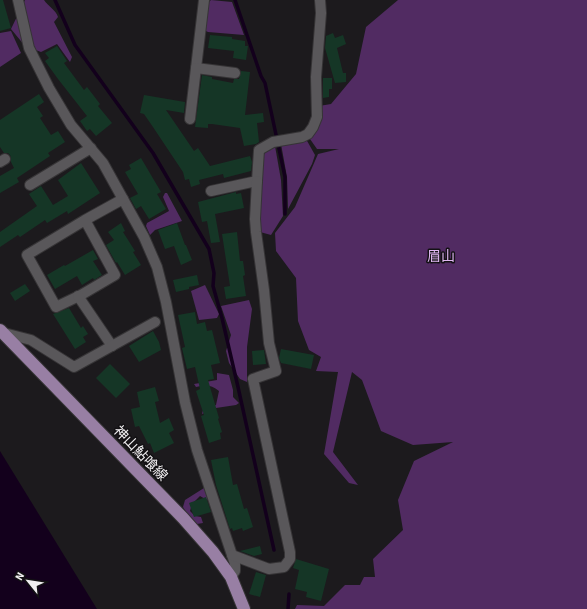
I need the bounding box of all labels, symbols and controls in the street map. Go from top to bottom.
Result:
park label: 眉山 [427,247,455,267]
street label: 神山鮎喰線 [109,422,172,486]
north arrow [8,561,48,601]
text: N [11,569,28,583]

